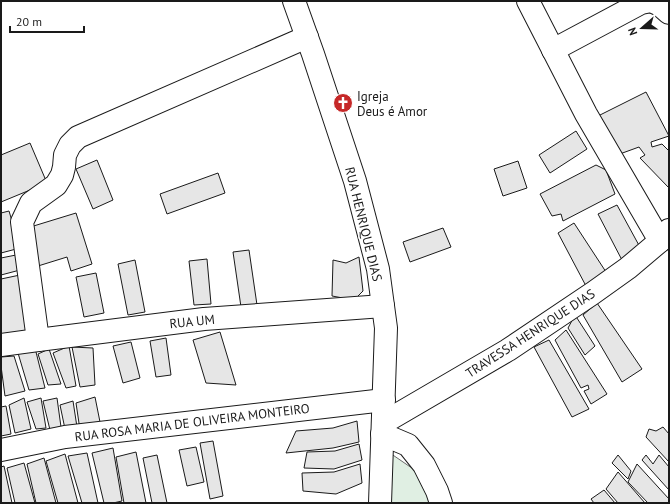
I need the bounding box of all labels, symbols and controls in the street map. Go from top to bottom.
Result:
scale bar [10,8,84,34]
north arrow [622,8,662,48]
text: 20 m [16,14,42,29]
text: N [625,26,640,37]
place label: Igreja Deus é Amor [357,88,428,120]
church icon: Igreja Deus é Amor [332,92,354,114]
street label: RUA HENRIQUE DIAS [341,165,386,283]
street label: TRAVESSA HENRIQUE DIAS [462,285,598,382]
street label: RUA UM [169,311,216,332]
street label: RUA ROSA MARIA DE OLIVEIRA MONTEIRO [74,400,311,445]

